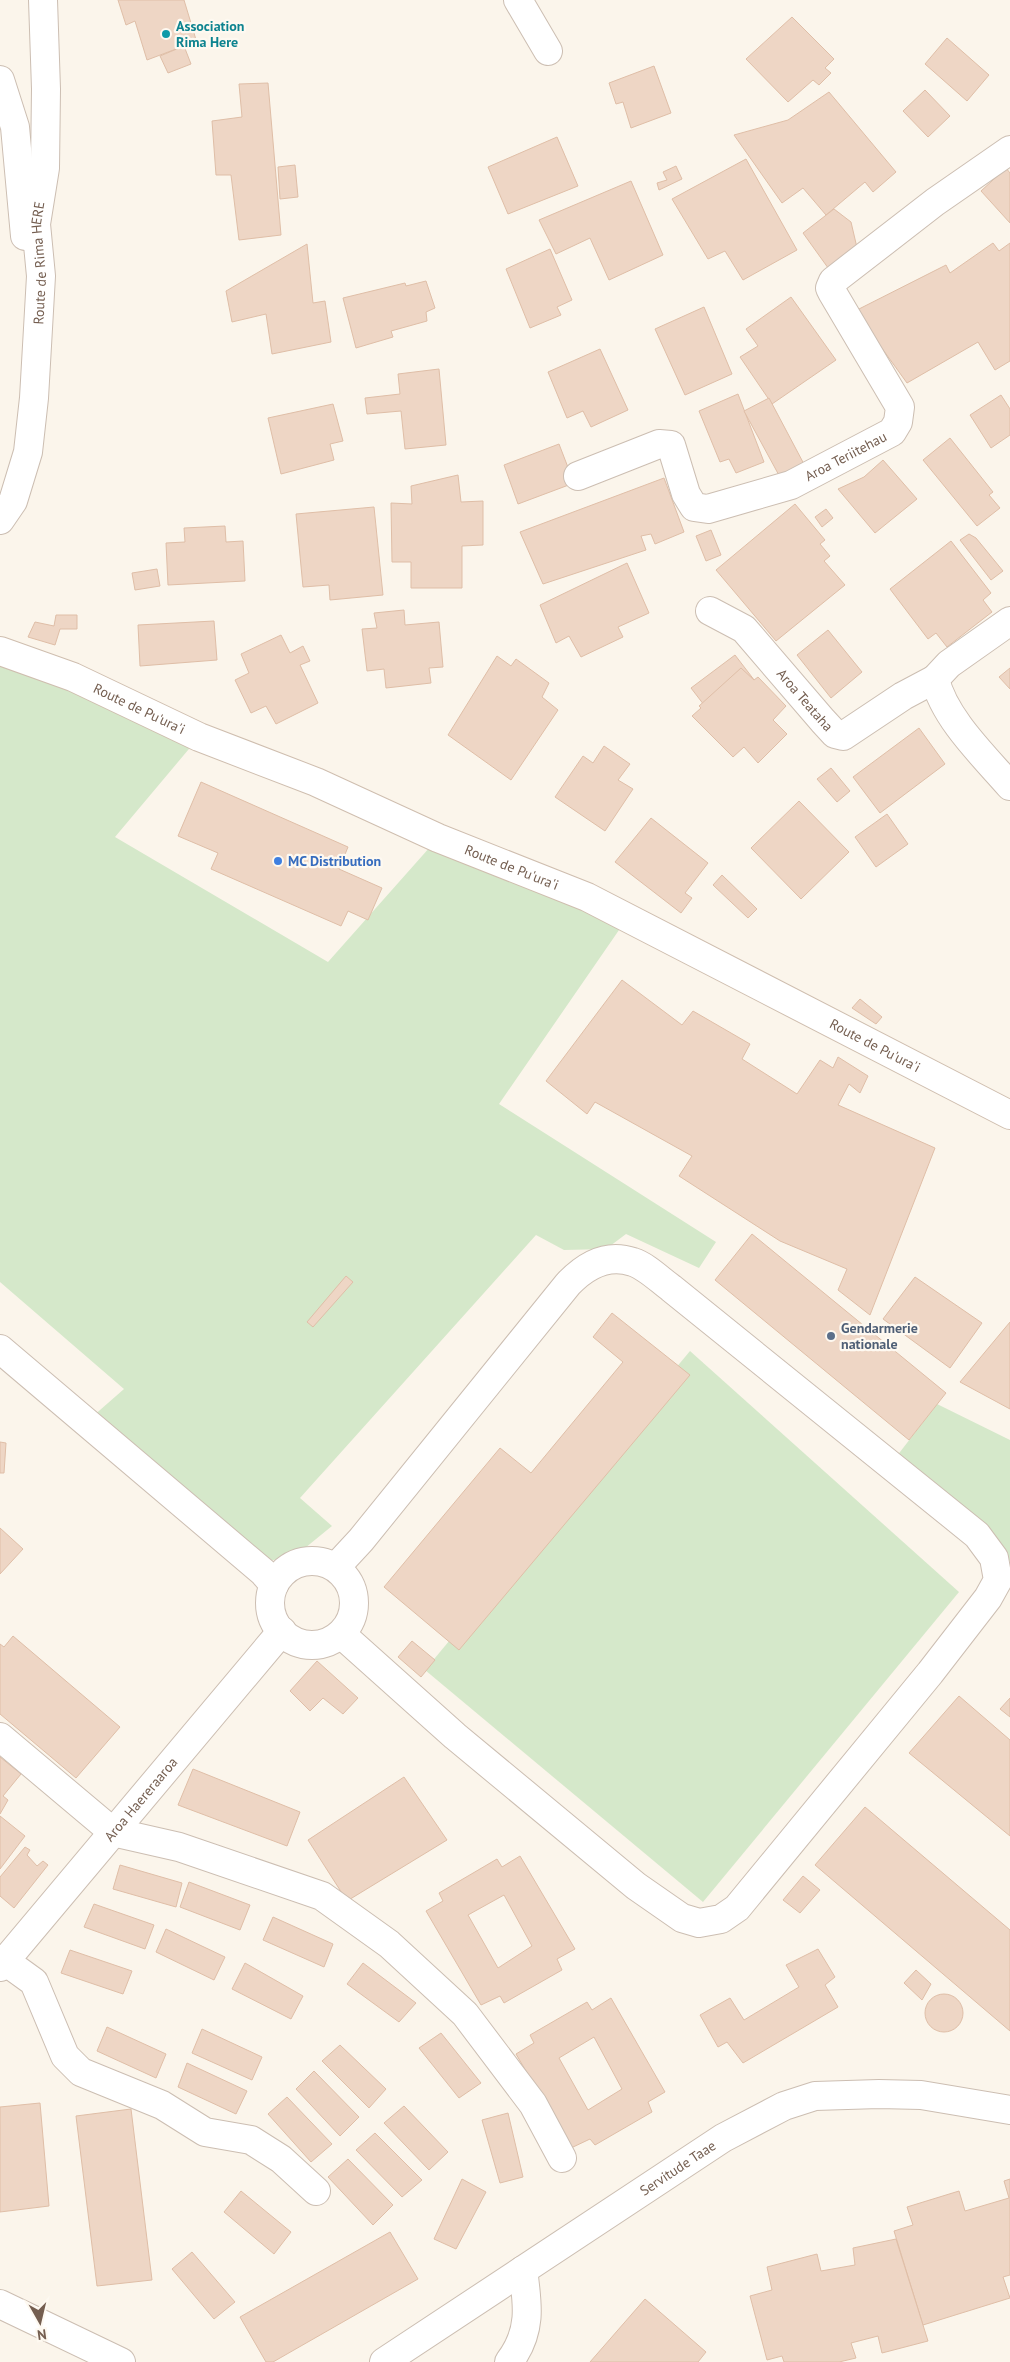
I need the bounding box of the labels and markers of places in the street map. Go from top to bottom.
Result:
place label: Association Rima Here [176,17,244,51]
marker: Association Rima Here [160,28,172,40]
place label: MC Distribution [288,852,381,870]
marker: MC Distribution [272,855,284,867]
place label: Gendarmerie nationale [841,1319,918,1353]
marker: Gendarmerie nationale [825,1330,837,1342]

